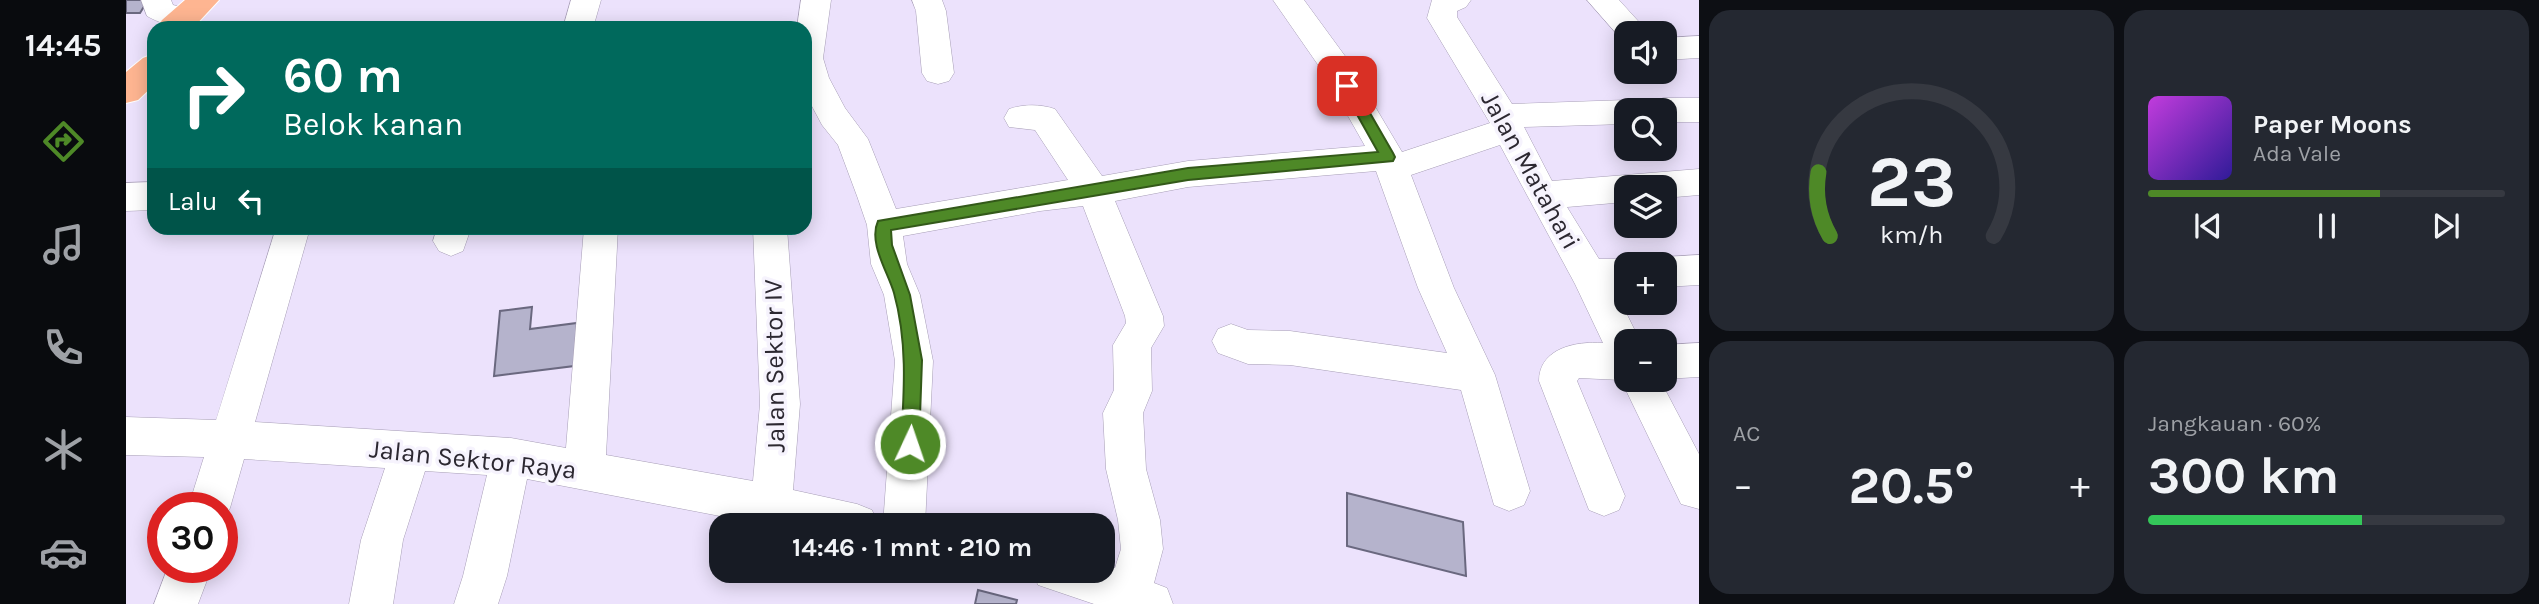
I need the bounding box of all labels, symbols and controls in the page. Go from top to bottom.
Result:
map controls [1614,21,1677,392]
button: sound [1614,21,1677,84]
text: 14:45 [25,27,101,64]
text: 60 m [283,47,403,104]
icon: right [168,49,259,140]
pin [1317,56,1377,116]
icon: arrive [1328,67,1366,105]
street label: Jalan Matahari [1474,86,1587,255]
button: search [1614,98,1677,161]
text: Belok kanan [283,106,463,143]
text: Paper Moons [2253,109,2412,140]
icon: directions [39,117,88,166]
text: 23 [1867,140,1956,225]
text: Ada Vale [2253,140,2341,167]
button: layers [1614,175,1677,238]
icon: left [232,182,270,220]
text: Lalu [168,186,218,217]
icon: previous [2189,207,2227,245]
icon: pause [2308,207,2346,245]
icon: next [2427,207,2465,245]
icon: music [39,220,88,269]
text: km/h [1880,220,1943,249]
button: + [1614,252,1677,315]
street label: Jalan Sektor IV [757,279,792,453]
icon: phone [39,323,88,372]
button: − [1614,329,1677,392]
position arrow [873,407,947,481]
text: Jangkauan · 60% [2148,410,2321,437]
text: AC [1733,420,1760,447]
icon: climate [39,425,88,474]
street label: Jalan Sektor Raya [368,433,578,486]
text: 300 km [2148,445,2339,506]
text: 20.5° [1849,455,1975,516]
text: − [1733,463,1753,508]
text: + [2070,463,2090,508]
speed limit sign: 30 [147,492,238,583]
icon: car [39,528,88,577]
text: 14:46 · 1 mnt · 210 m [792,532,1032,563]

